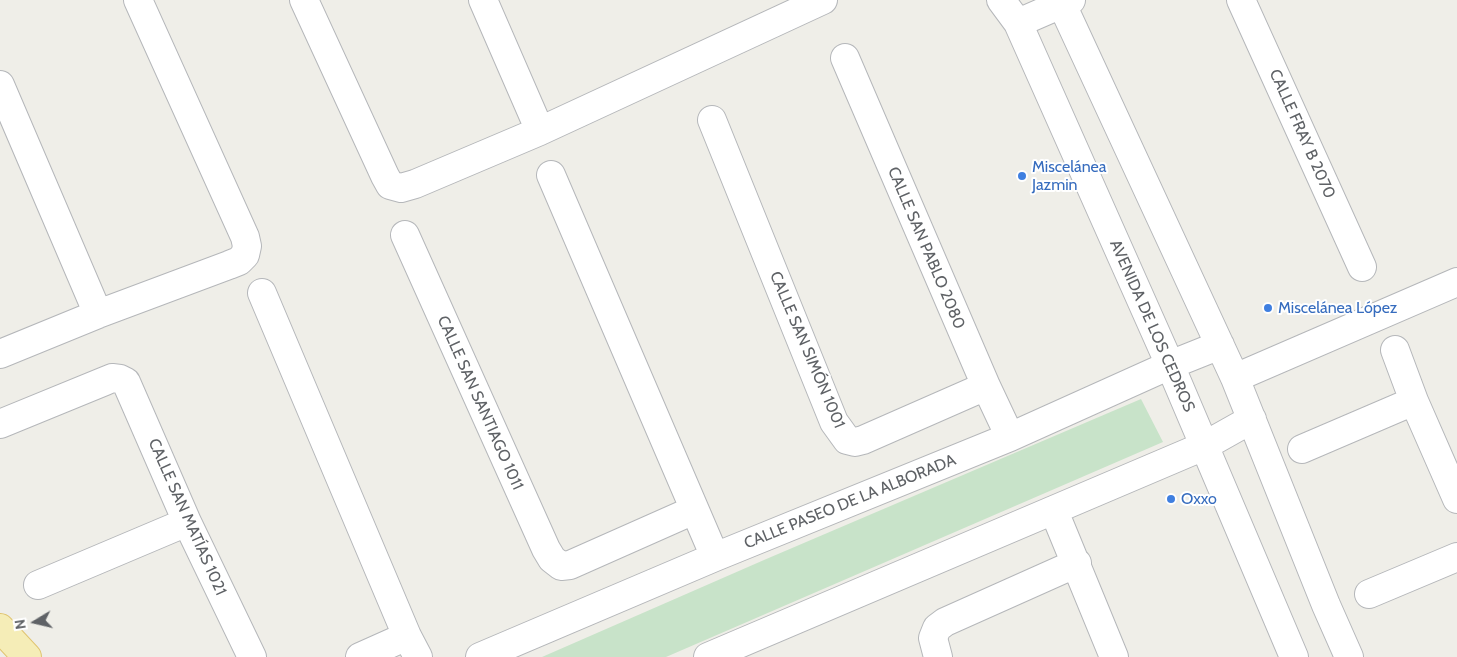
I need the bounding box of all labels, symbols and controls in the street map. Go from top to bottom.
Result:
street label: CALLE FRAY B 2070 [1265,66,1339,202]
place label: Miscelánea Jazmin [1032,157,1106,195]
street label: CALLE SAN PABLO 2080 [883,164,969,332]
marker: Miscelánea Jazmin [1016,170,1028,182]
street label: AVENIDA DE LOS CEDROS [1105,237,1199,415]
street label: CALLE SAN SIMÓN 1001 [765,269,849,431]
place label: Miscelánea López [1278,298,1397,318]
marker: Miscelánea López [1262,302,1274,314]
street label: CALLE SAN SANTIAGO 1011 [433,313,527,493]
street label: CALLE SAN MATÍAS 1021 [144,436,230,598]
street label: CALLE PASEO DE LA ALBORADA [741,451,959,553]
place label: Oxxo [1181,489,1217,509]
marker: Oxxo [1165,493,1177,505]
north arrow [10,597,60,647]
text: N [11,618,30,631]

